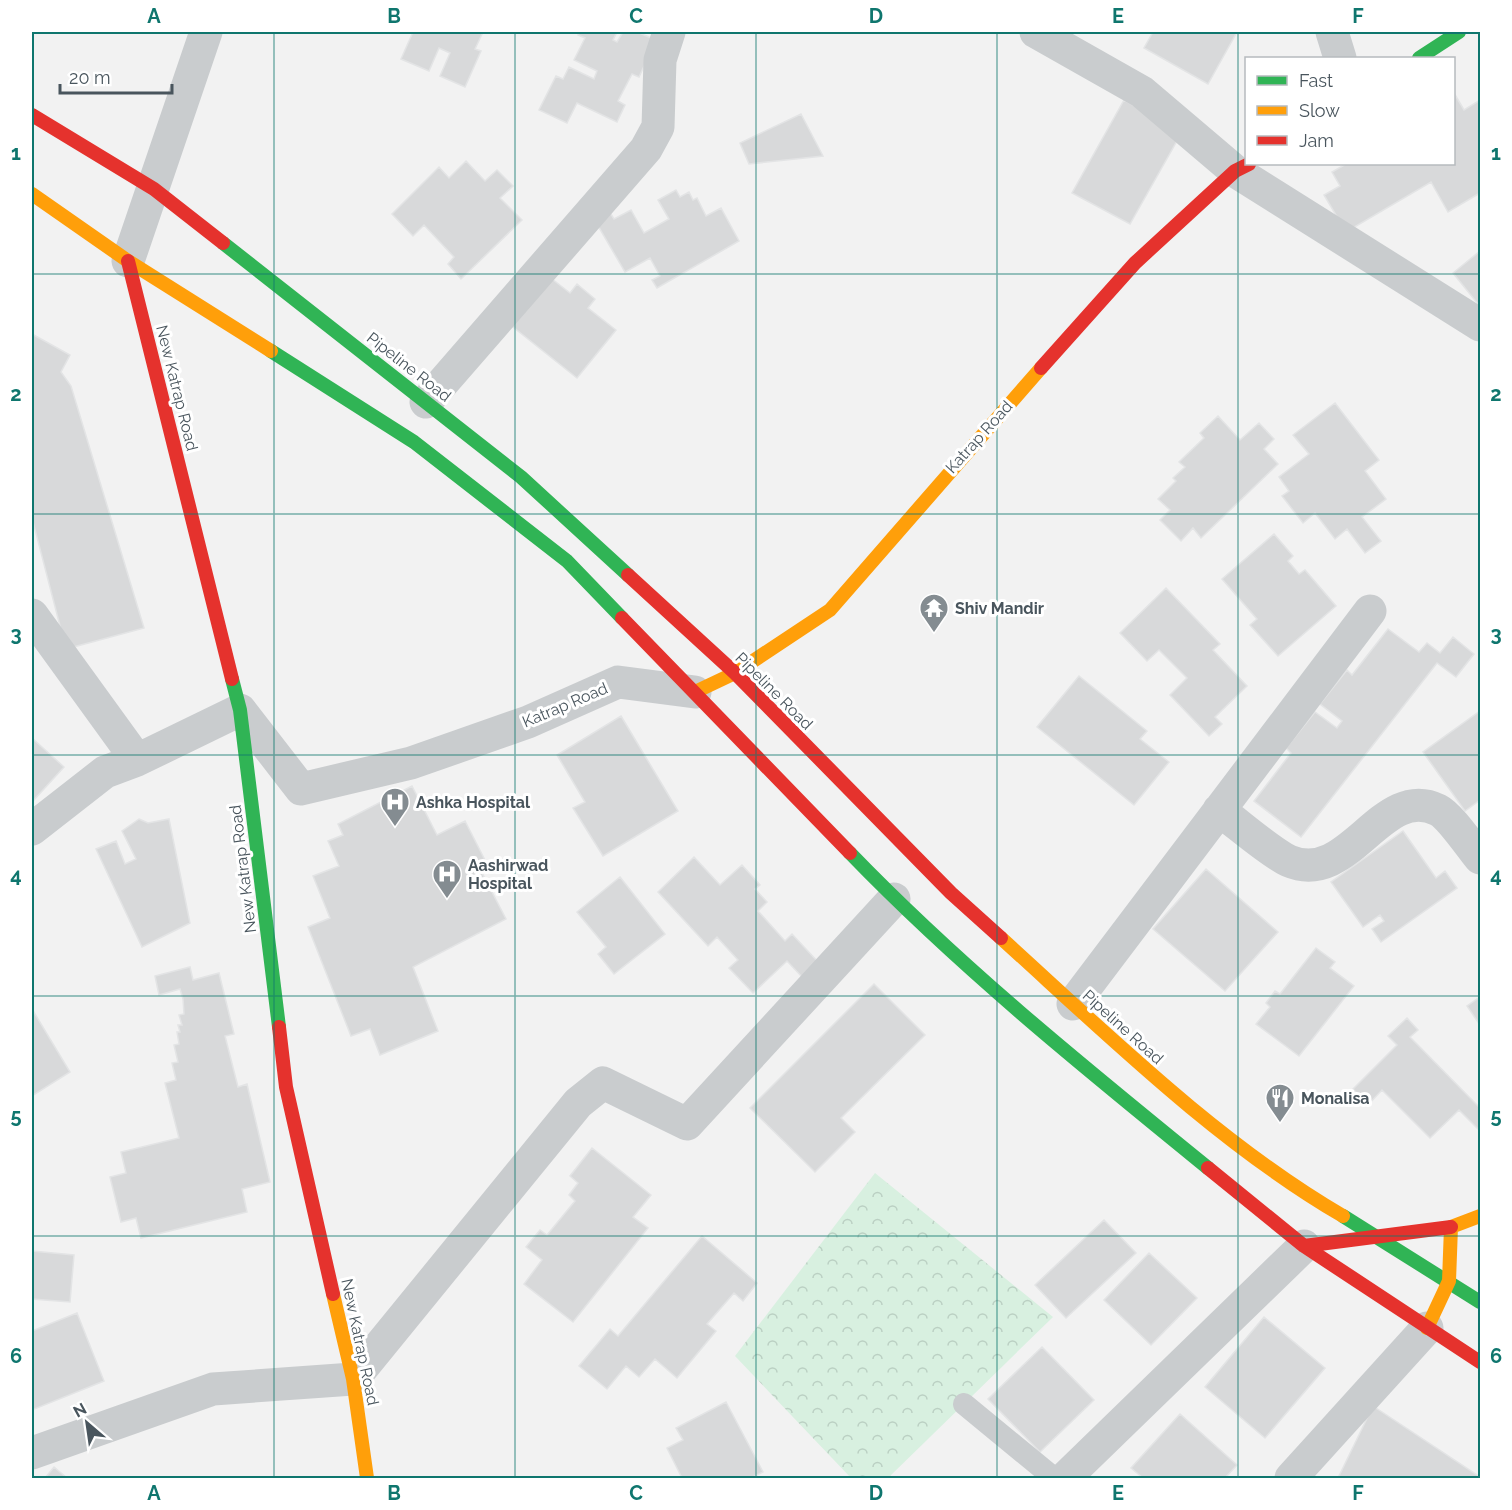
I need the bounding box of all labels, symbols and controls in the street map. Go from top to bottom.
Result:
text: A [147,4,161,28]
text: B [387,4,401,28]
text: C [629,4,643,28]
text: D [869,4,883,28]
text: E [1112,4,1124,28]
text: F [1352,4,1364,28]
scale bar [60,57,172,95]
legend [1245,57,1455,165]
text: 20 m [69,67,111,88]
text: Fast [1299,70,1333,91]
text: Slow [1299,100,1340,121]
text: Jam [1299,130,1334,151]
text: 1 [11,141,21,165]
text: 1 [1491,141,1501,165]
street label: New Katrap Road [152,323,202,453]
street label: Pipeline Road [363,328,455,406]
text: 2 [10,382,22,406]
text: 2 [1490,382,1502,406]
street label: Katrap Road [942,397,1017,477]
temple icon: Shiv Mandir [918,592,950,634]
place label: Shiv Mandir [955,599,1044,618]
text: 3 [10,622,22,646]
text: 3 [1490,622,1502,646]
street label: Pipeline Road [731,648,817,734]
street label: Katrap Road [519,678,611,732]
hospital icon: Ashka Hospital [379,786,411,828]
place label: Ashka Hospital [416,793,531,812]
street label: New Katrap Road [226,804,260,934]
place label: Aashirwad Hospital [468,856,548,893]
hospital icon: Aashirwad Hospital [431,858,463,900]
text: 4 [10,863,22,887]
text: 4 [1490,863,1502,887]
street label: Pipeline Road [1079,986,1167,1068]
restaurant icon: Monalisa [1264,1082,1296,1124]
place label: Monalisa [1301,1089,1369,1108]
text: 5 [10,1104,22,1128]
text: 5 [1490,1104,1502,1128]
street label: New Katrap Road [337,1277,383,1407]
text: 6 [10,1344,22,1368]
text: 6 [1490,1344,1502,1368]
north arrow [57,1393,117,1453]
text: N [70,1399,90,1422]
text: A [147,1481,161,1505]
text: B [387,1481,401,1505]
text: C [629,1481,643,1505]
text: D [869,1481,883,1505]
text: E [1112,1481,1124,1505]
text: F [1352,1481,1364,1505]

